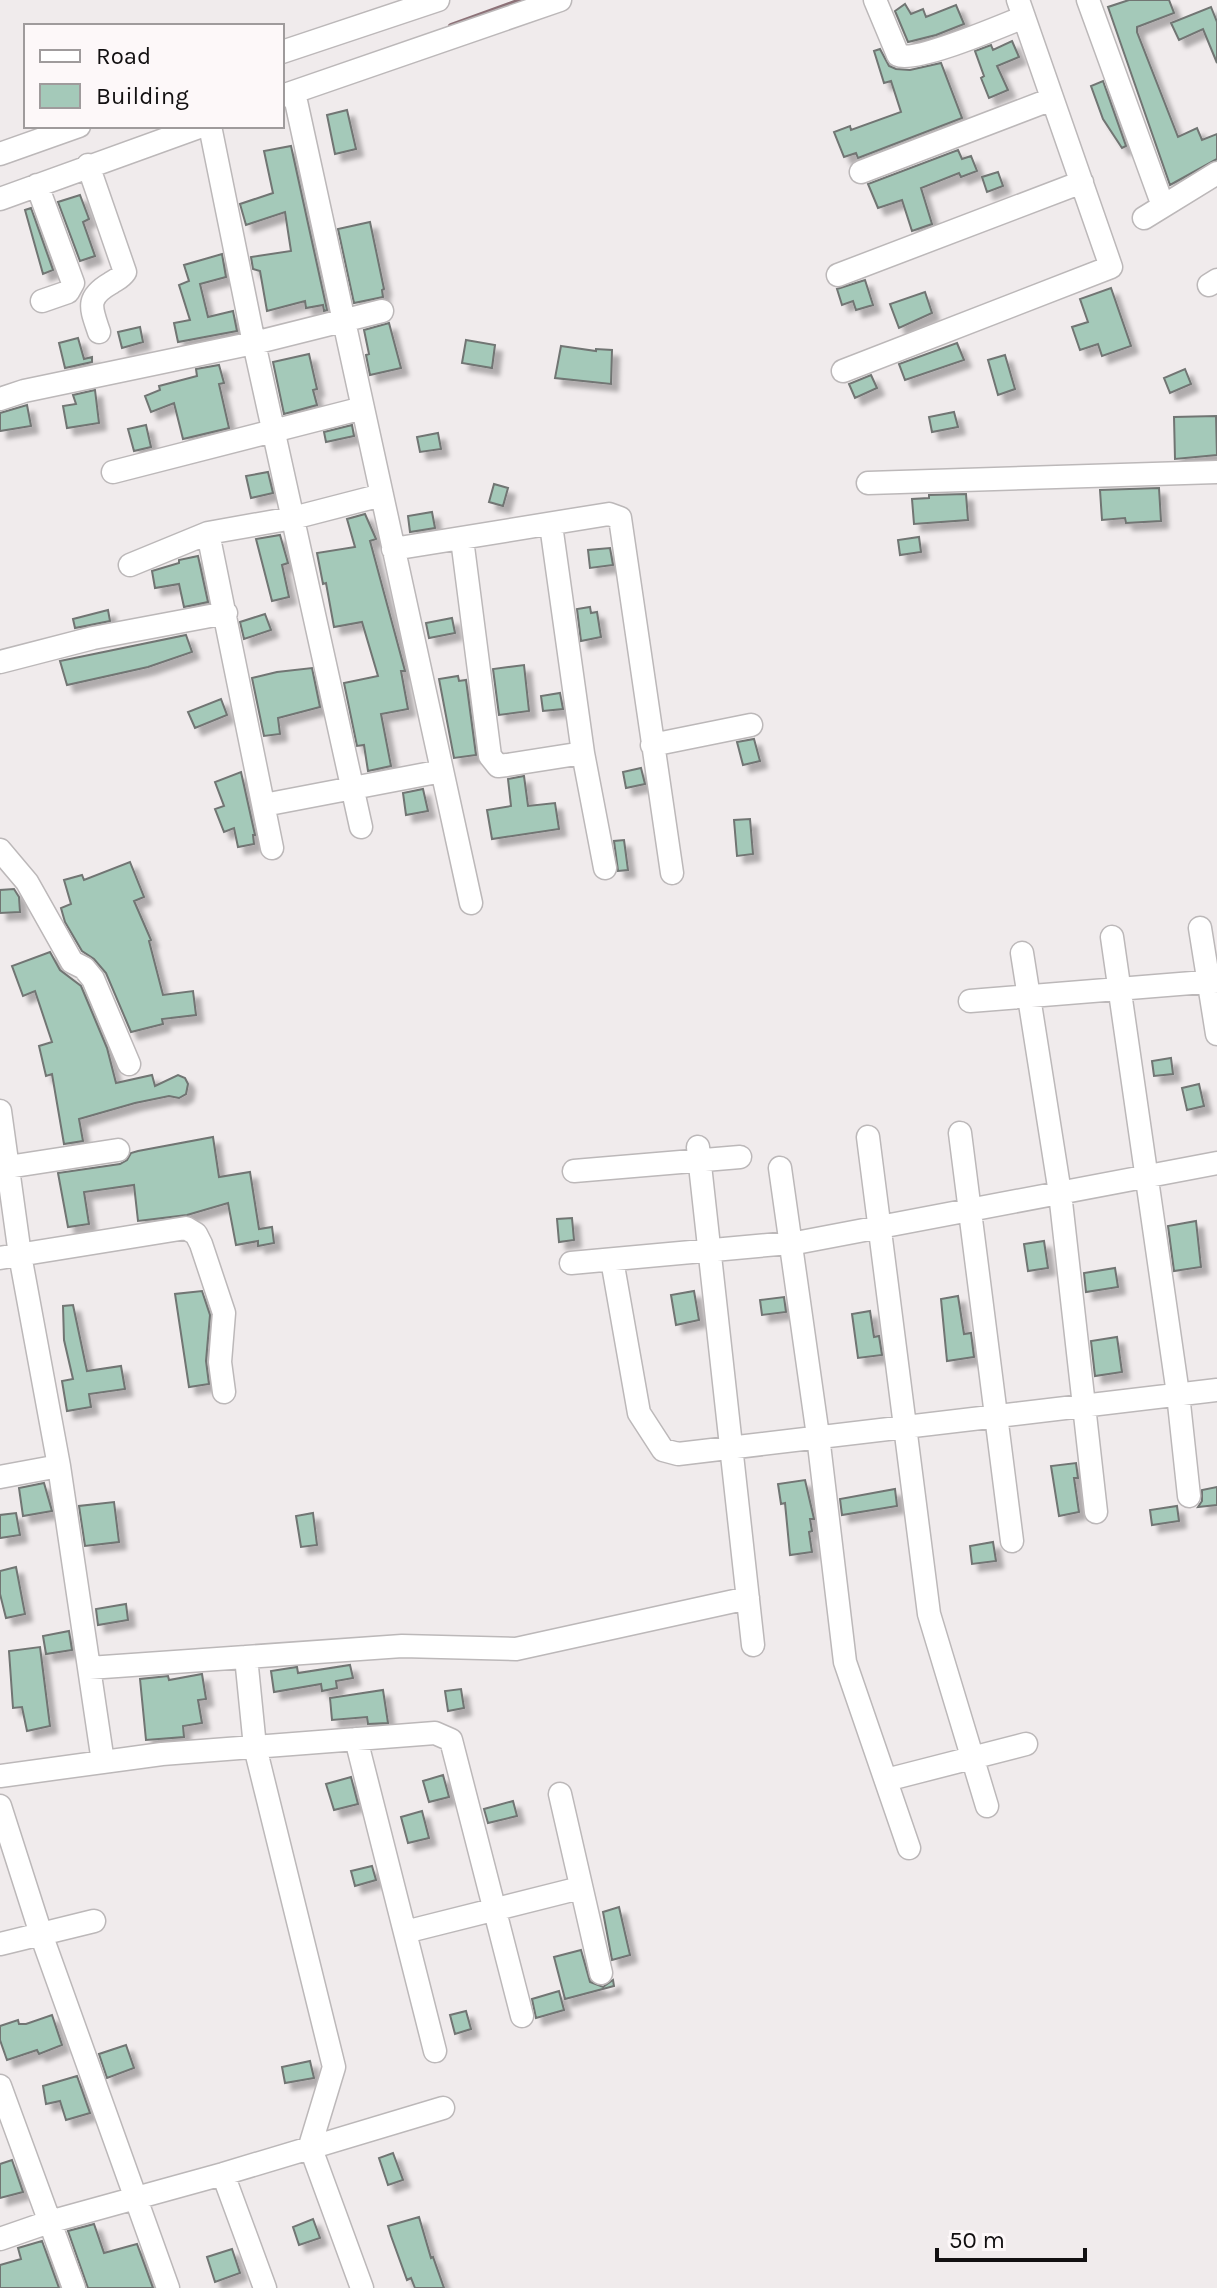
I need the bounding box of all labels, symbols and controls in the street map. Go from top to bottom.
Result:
legend [24,24,284,128]
text: Road [96,42,151,70]
text: Building [96,82,189,110]
scale bar [937,2212,1085,2262]
text: 50 m [949,2226,1005,2254]

